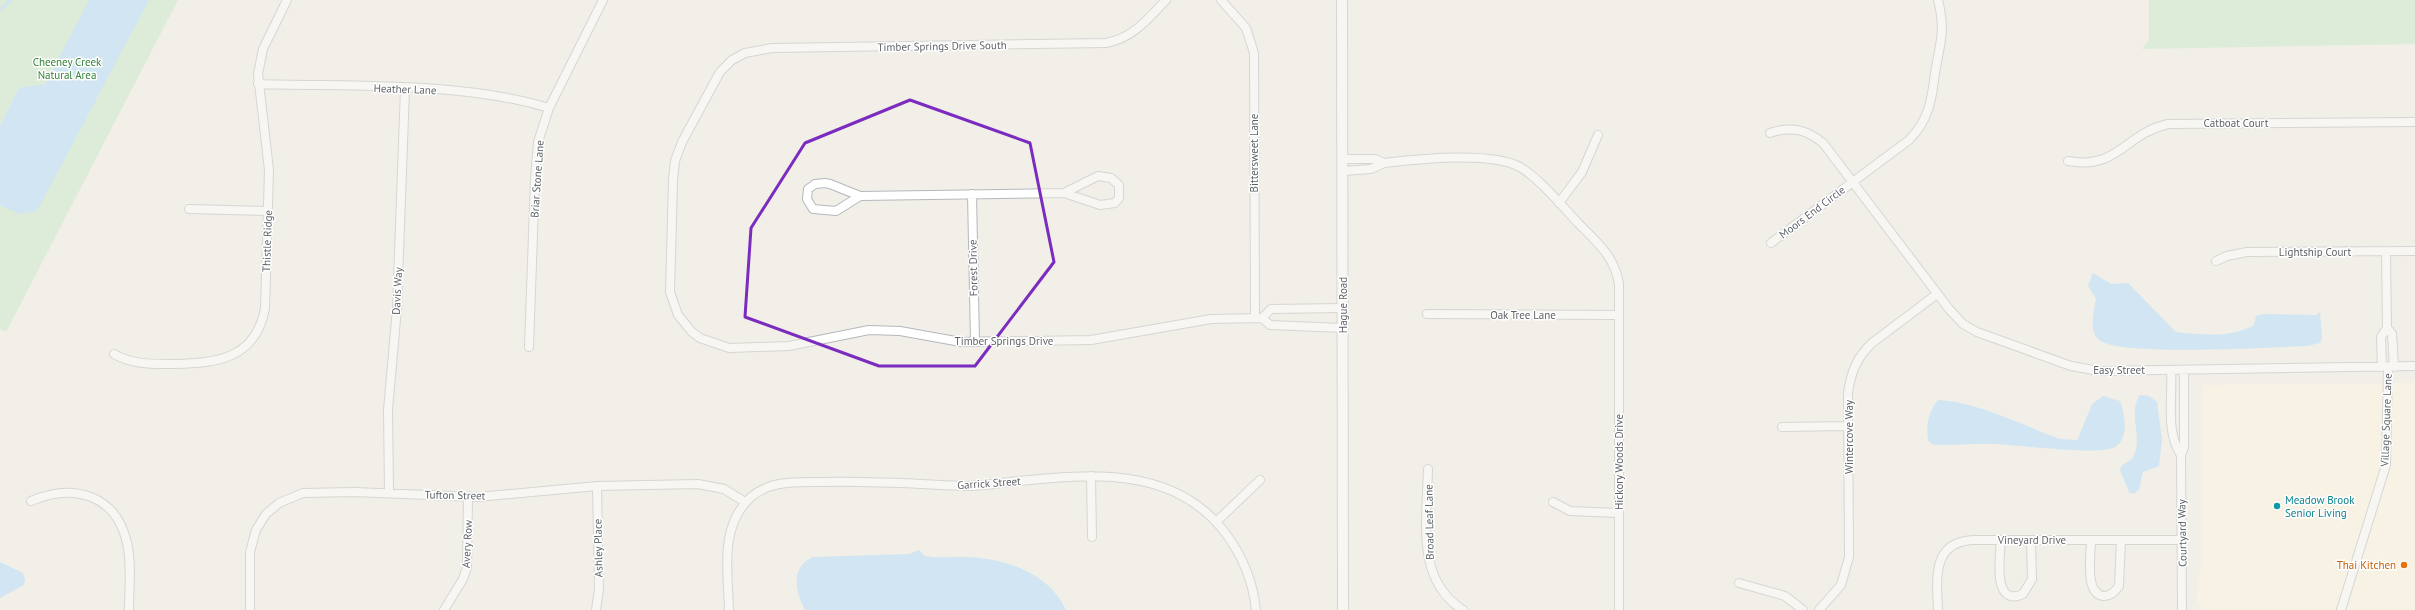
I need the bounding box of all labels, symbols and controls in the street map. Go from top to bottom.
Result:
street label: Timber Springs Drive South [877,38,1007,54]
park label: Cheeney Creek Natural Area [33,55,102,82]
street label: Heather Lane [373,81,437,97]
street label: Bittersweet Lane [1247,113,1261,192]
street label: Catboat Court [2204,116,2269,130]
street label: Briar Stone Lane [527,139,547,218]
street label: Moors End Circle [1776,182,1848,241]
street label: Thistle Ridge [259,209,275,272]
street label: Forest Drive [965,239,980,297]
street label: Lightship Court [2279,245,2351,259]
street label: Davis Way [389,266,405,315]
street label: Hague Road [1336,277,1350,333]
street label: Oak Tree Lane [1490,308,1556,322]
street label: Timber Springs Drive [955,334,1054,348]
street label: Easy Street [2093,363,2145,377]
street label: Village Square Lane [2377,373,2395,468]
street label: Wintercove Way [1842,399,1856,474]
street label: Hickory Woods Drive [1612,414,1626,510]
street label: Garrick Street [957,474,1021,492]
street label: Broad Leaf Lane [1421,484,1437,560]
street label: Tufton Street [424,487,486,503]
place label: Meadow Brook Senior Living [2285,493,2355,520]
street label: Courtyard Way [2174,498,2190,567]
marker: Meadow Brook Senior Living [2272,501,2282,511]
street label: Ashley Place [590,518,606,577]
street label: Avery Row [459,520,475,568]
street label: Vineyard Drive [1997,533,2067,547]
place label: Thai Kitchen [2337,558,2396,572]
marker: Thai Kitchen [2399,560,2409,570]

